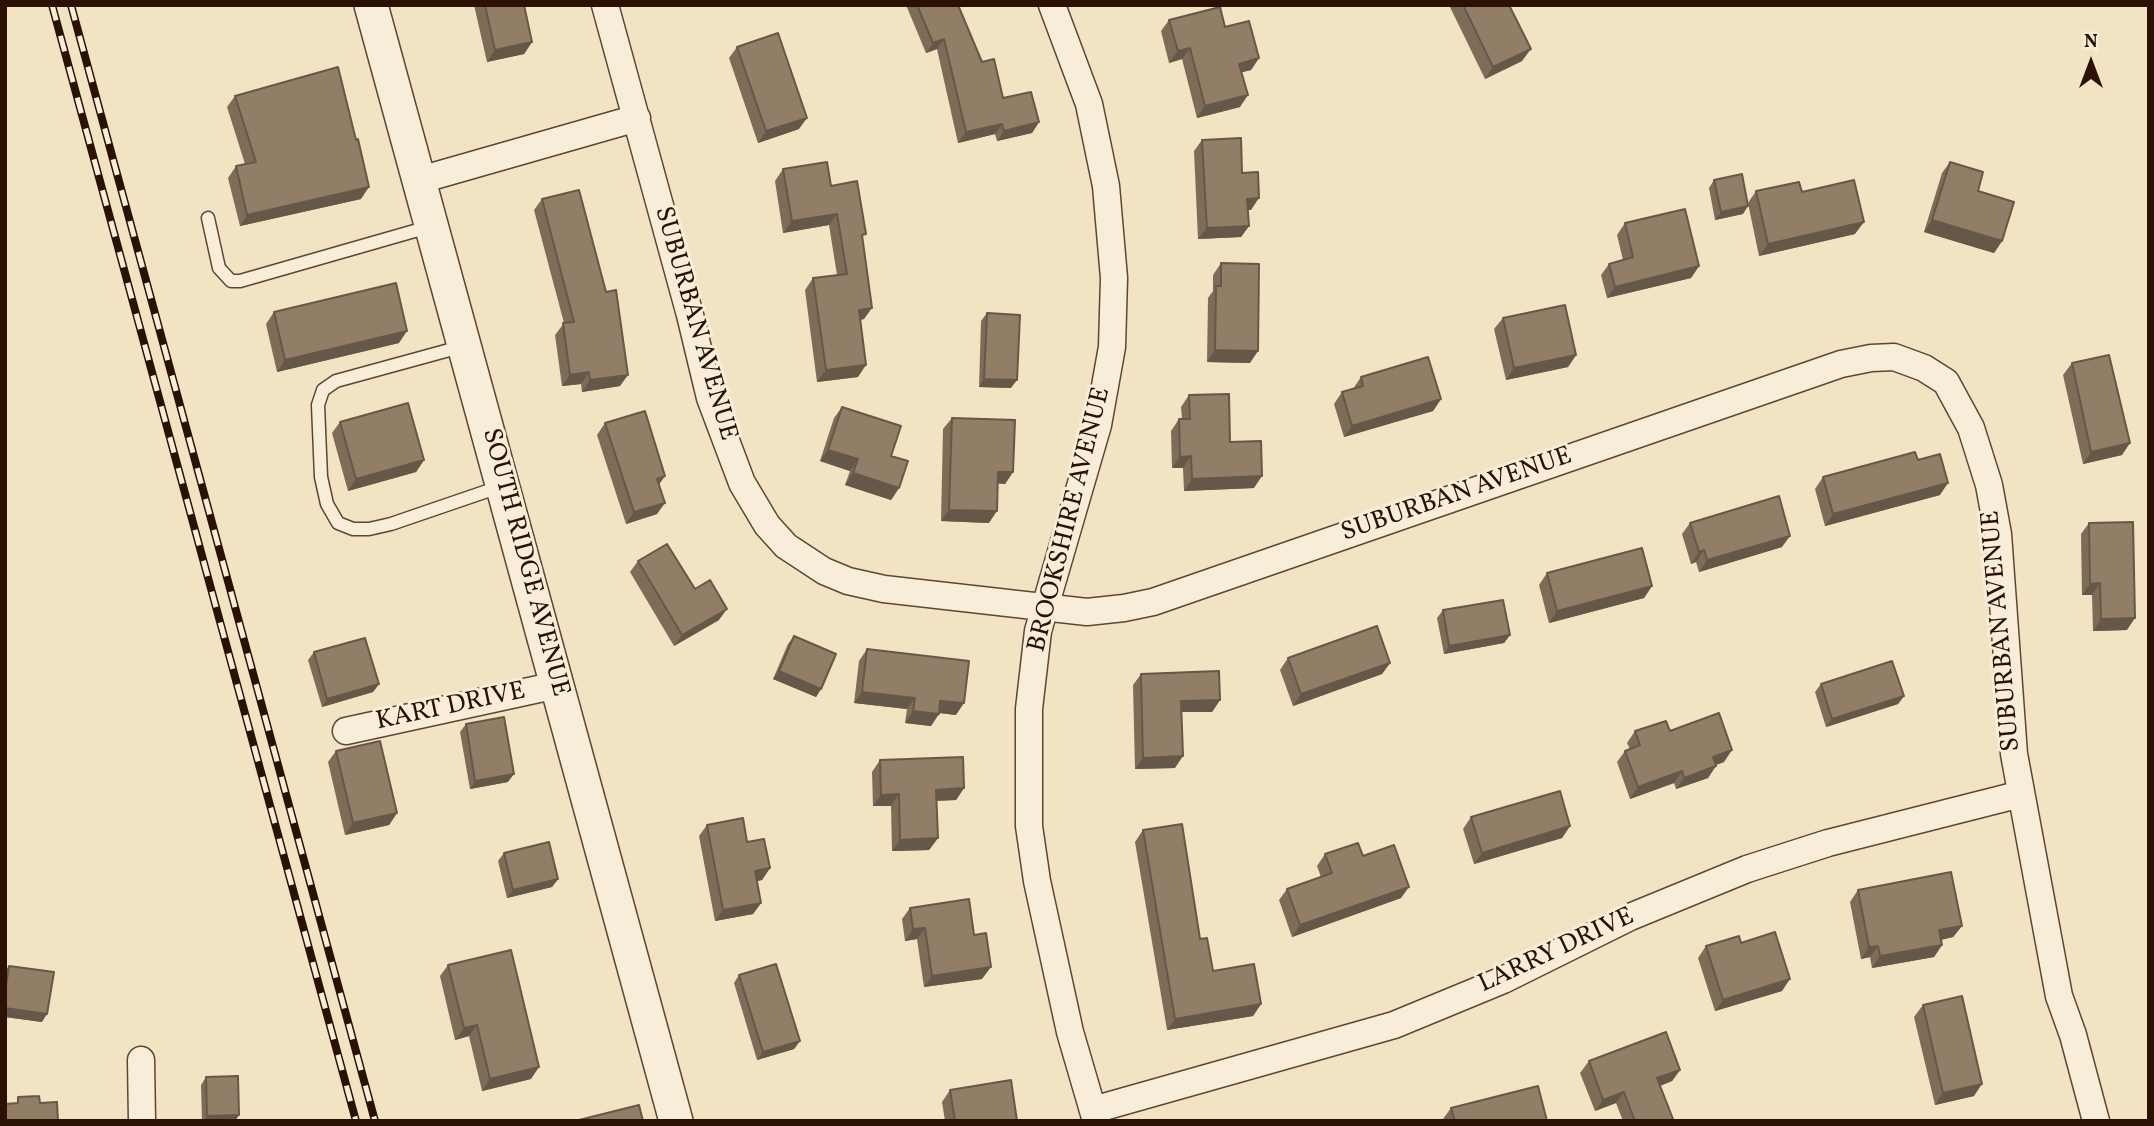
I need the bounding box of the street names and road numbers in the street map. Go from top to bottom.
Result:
street label: SUBURBAN AVENUE [646,203,742,445]
street label: BROOKSHIRE AVENUE [1023,384,1119,656]
street label: SOUTH RIDGE AVENUE [473,425,575,701]
street label: SUBURBAN AVENUE [1338,442,1576,550]
street label: SUBURBAN AVENUE [1977,509,2029,753]
street label: KART DRIVE [374,677,528,739]
street label: LARRY DRIVE [1474,902,1640,1002]

